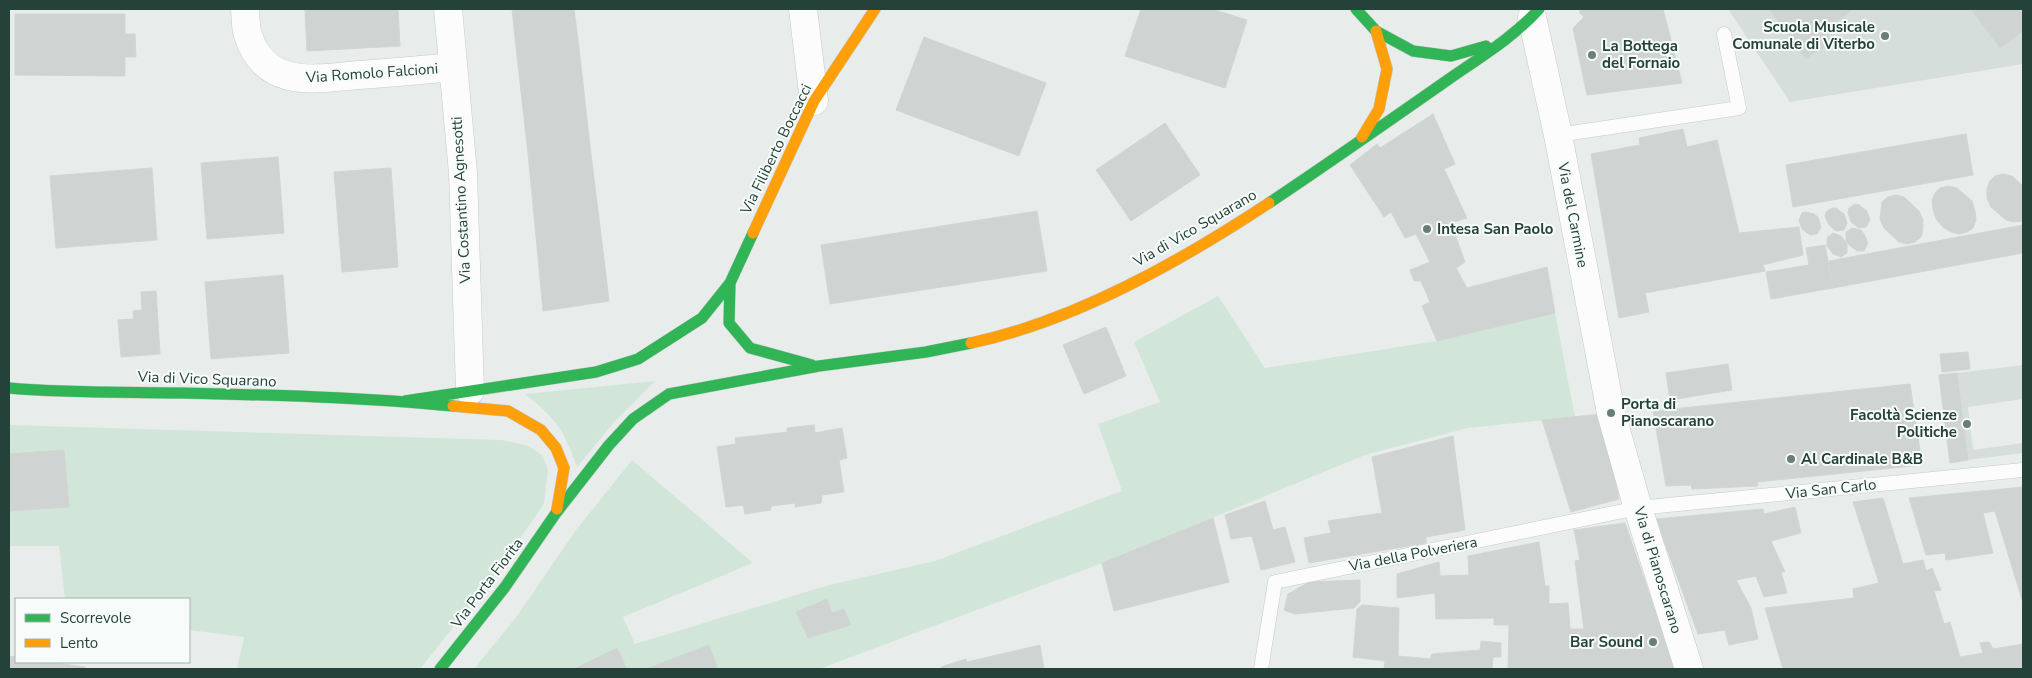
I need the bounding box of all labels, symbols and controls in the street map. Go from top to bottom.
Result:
place label: Scuola Musicale Comunale di Viterbo [1732,17,1875,54]
marker: Scuola Musicale Comunale di Viterbo [1879,30,1891,42]
place label: La Bottega del Fornaio [1602,36,1680,73]
marker: La Bottega del Fornaio [1586,49,1598,61]
street label: Via Romolo Falcioni [304,58,439,88]
street label: Via Filiberto Boccacci [735,81,816,218]
street label: Via Costantino Agnesotti [447,116,475,285]
street label: Via del Carmine [1553,160,1593,269]
street label: Via di Vico Squarano [1129,185,1260,272]
place label: Intesa San Paolo [1437,219,1554,239]
marker: Intesa San Paolo [1421,223,1433,235]
street label: Via di Vico Squarano [136,367,277,391]
place label: Porta di Pianoscarano [1621,394,1715,431]
place label: Facoltà Scienze Politiche [1850,405,1957,442]
marker: Porta di Pianoscarano [1605,407,1617,419]
marker: Facoltà Scienze Politiche [1961,418,1973,430]
place label: Al Cardinale B&B [1801,449,1923,469]
marker: Al Cardinale B&B [1785,453,1797,465]
street label: Via San Carlo [1784,474,1877,504]
street label: Via di Pianoscarano [1629,503,1687,636]
street label: Via della Polveriera [1346,532,1479,576]
street label: Via Porta Fiorita [446,534,527,633]
legend [15,598,190,663]
text: Scorrevole [60,608,131,628]
place label: Bar Sound [1570,632,1643,652]
text: Lento [60,633,98,653]
marker: Bar Sound [1647,636,1659,648]

